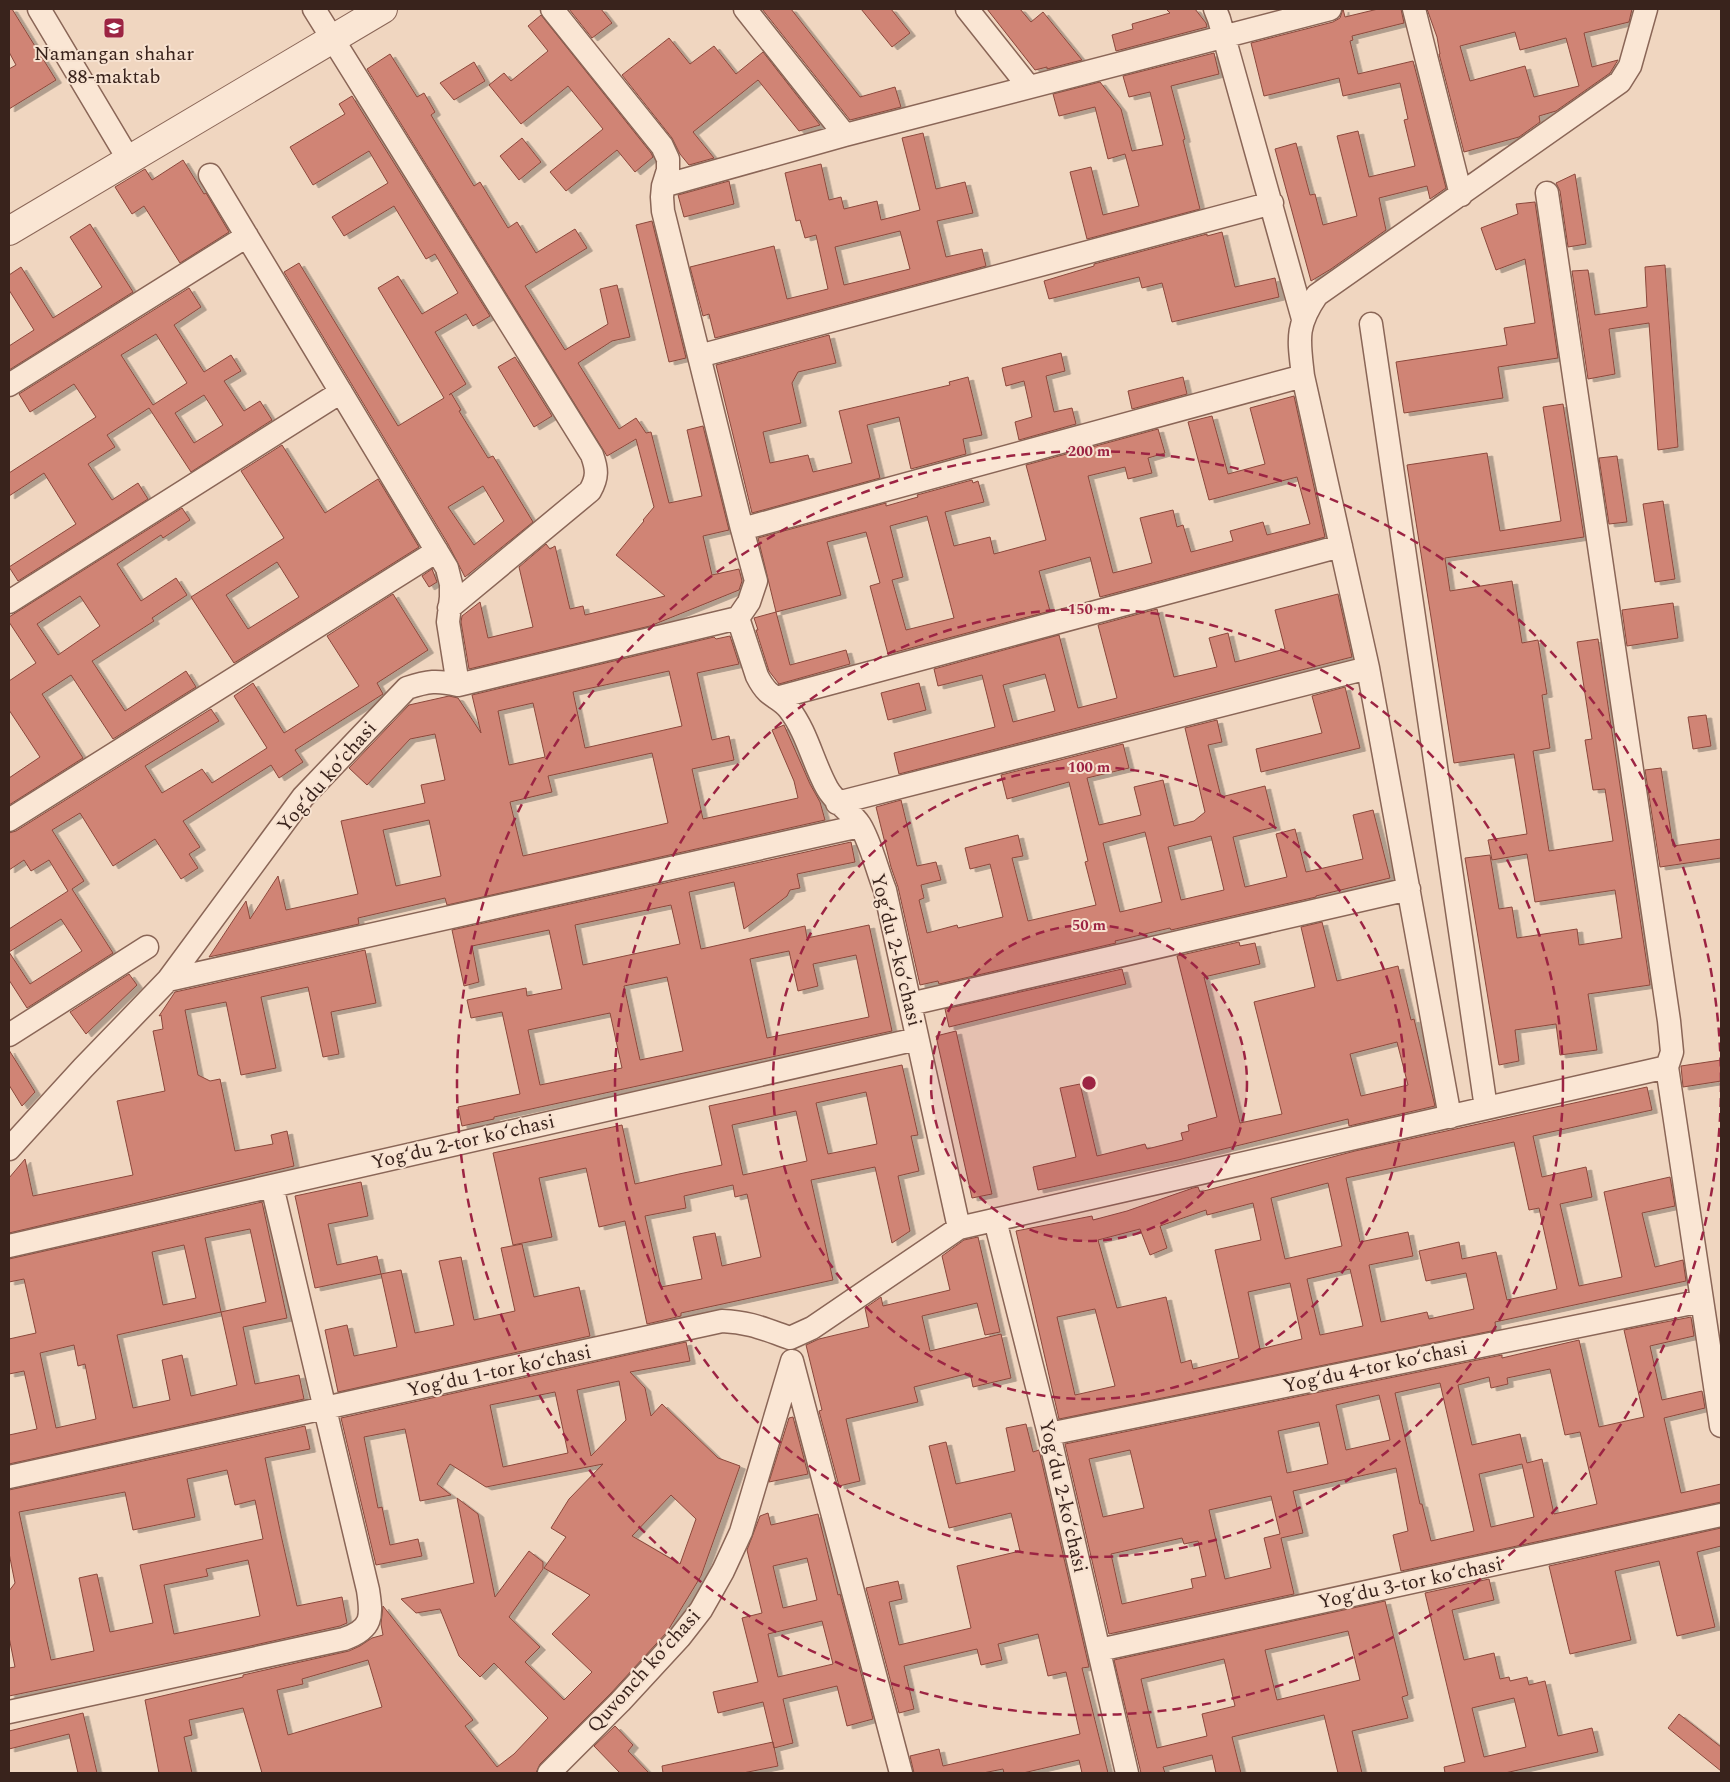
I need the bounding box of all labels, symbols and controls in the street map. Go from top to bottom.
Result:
school or university icon: Namangan shahar 88-maktab [102,16,126,40]
place label: Namangan shahar 88-maktab [34,39,194,92]
text: 200 m [1068,440,1111,463]
text: 150 m [1068,598,1111,621]
street label: Yogʻdu koʻchasi [270,715,384,839]
text: 100 m [1068,756,1111,779]
street label: Yogʻdu 2-koʻchasi [862,870,930,1030]
text: 50 m [1072,914,1107,937]
centre of rings [1080,1074,1098,1092]
street label: Yogʻdu 2-tor koʻchasi [368,1106,558,1178]
street label: Yogʻdu 4-tor koʻchasi [1280,1333,1470,1401]
street label: Yogʻdu 1-tor koʻchasi [404,1337,594,1405]
street label: Yogʻdu 2-koʻchasi [1031,1416,1095,1576]
street label: Yogʻdu 3-tor koʻchasi [1315,1549,1505,1617]
street label: Quvonch koʻchasi [580,1602,708,1740]

